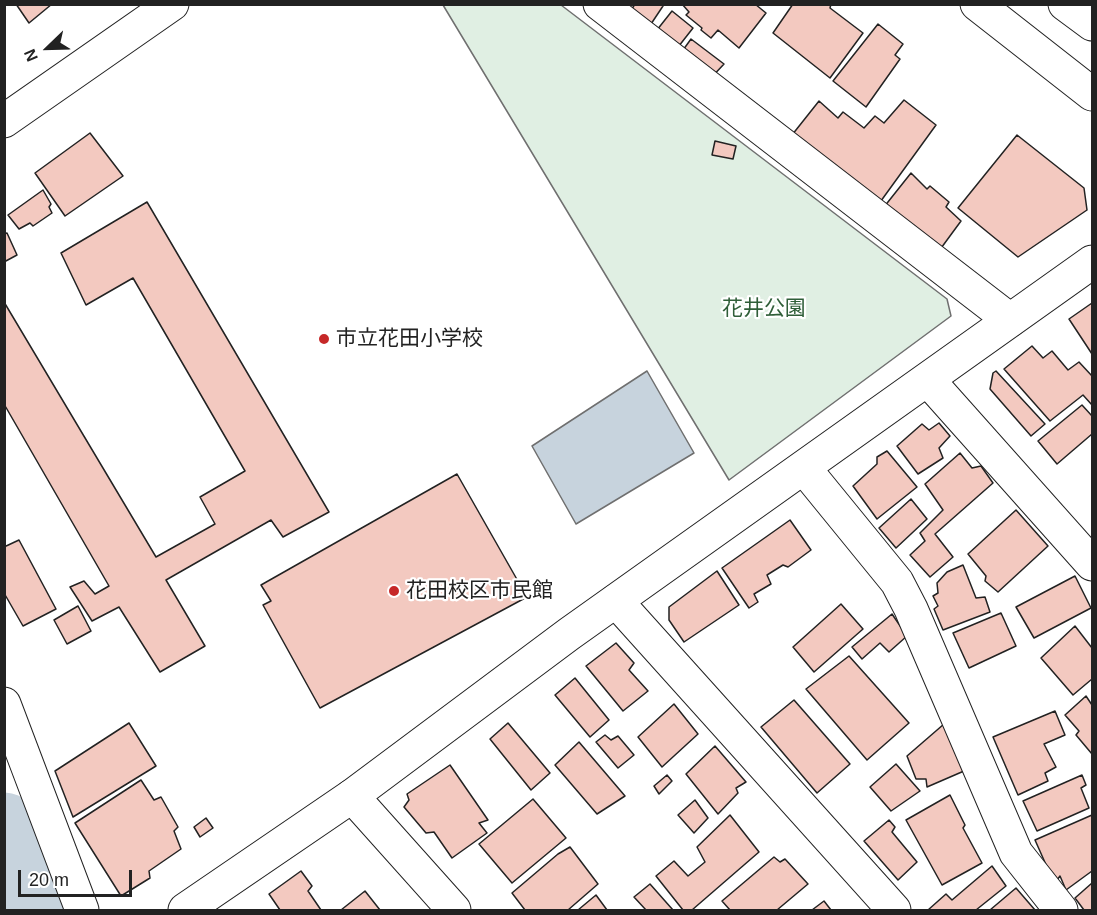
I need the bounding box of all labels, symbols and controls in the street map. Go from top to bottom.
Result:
north arrow [18,18,78,78]
text: N [21,47,41,64]
park label: 花井公園 [722,296,806,322]
place label: 市立花田小学校 [336,326,483,352]
marker: 市立花田小学校 [317,332,331,346]
place label: 花田校区市民館 [406,578,553,604]
marker: 花田校区市民館 [387,584,401,598]
scale bar [21,858,135,896]
text: 20 m [29,870,69,890]

